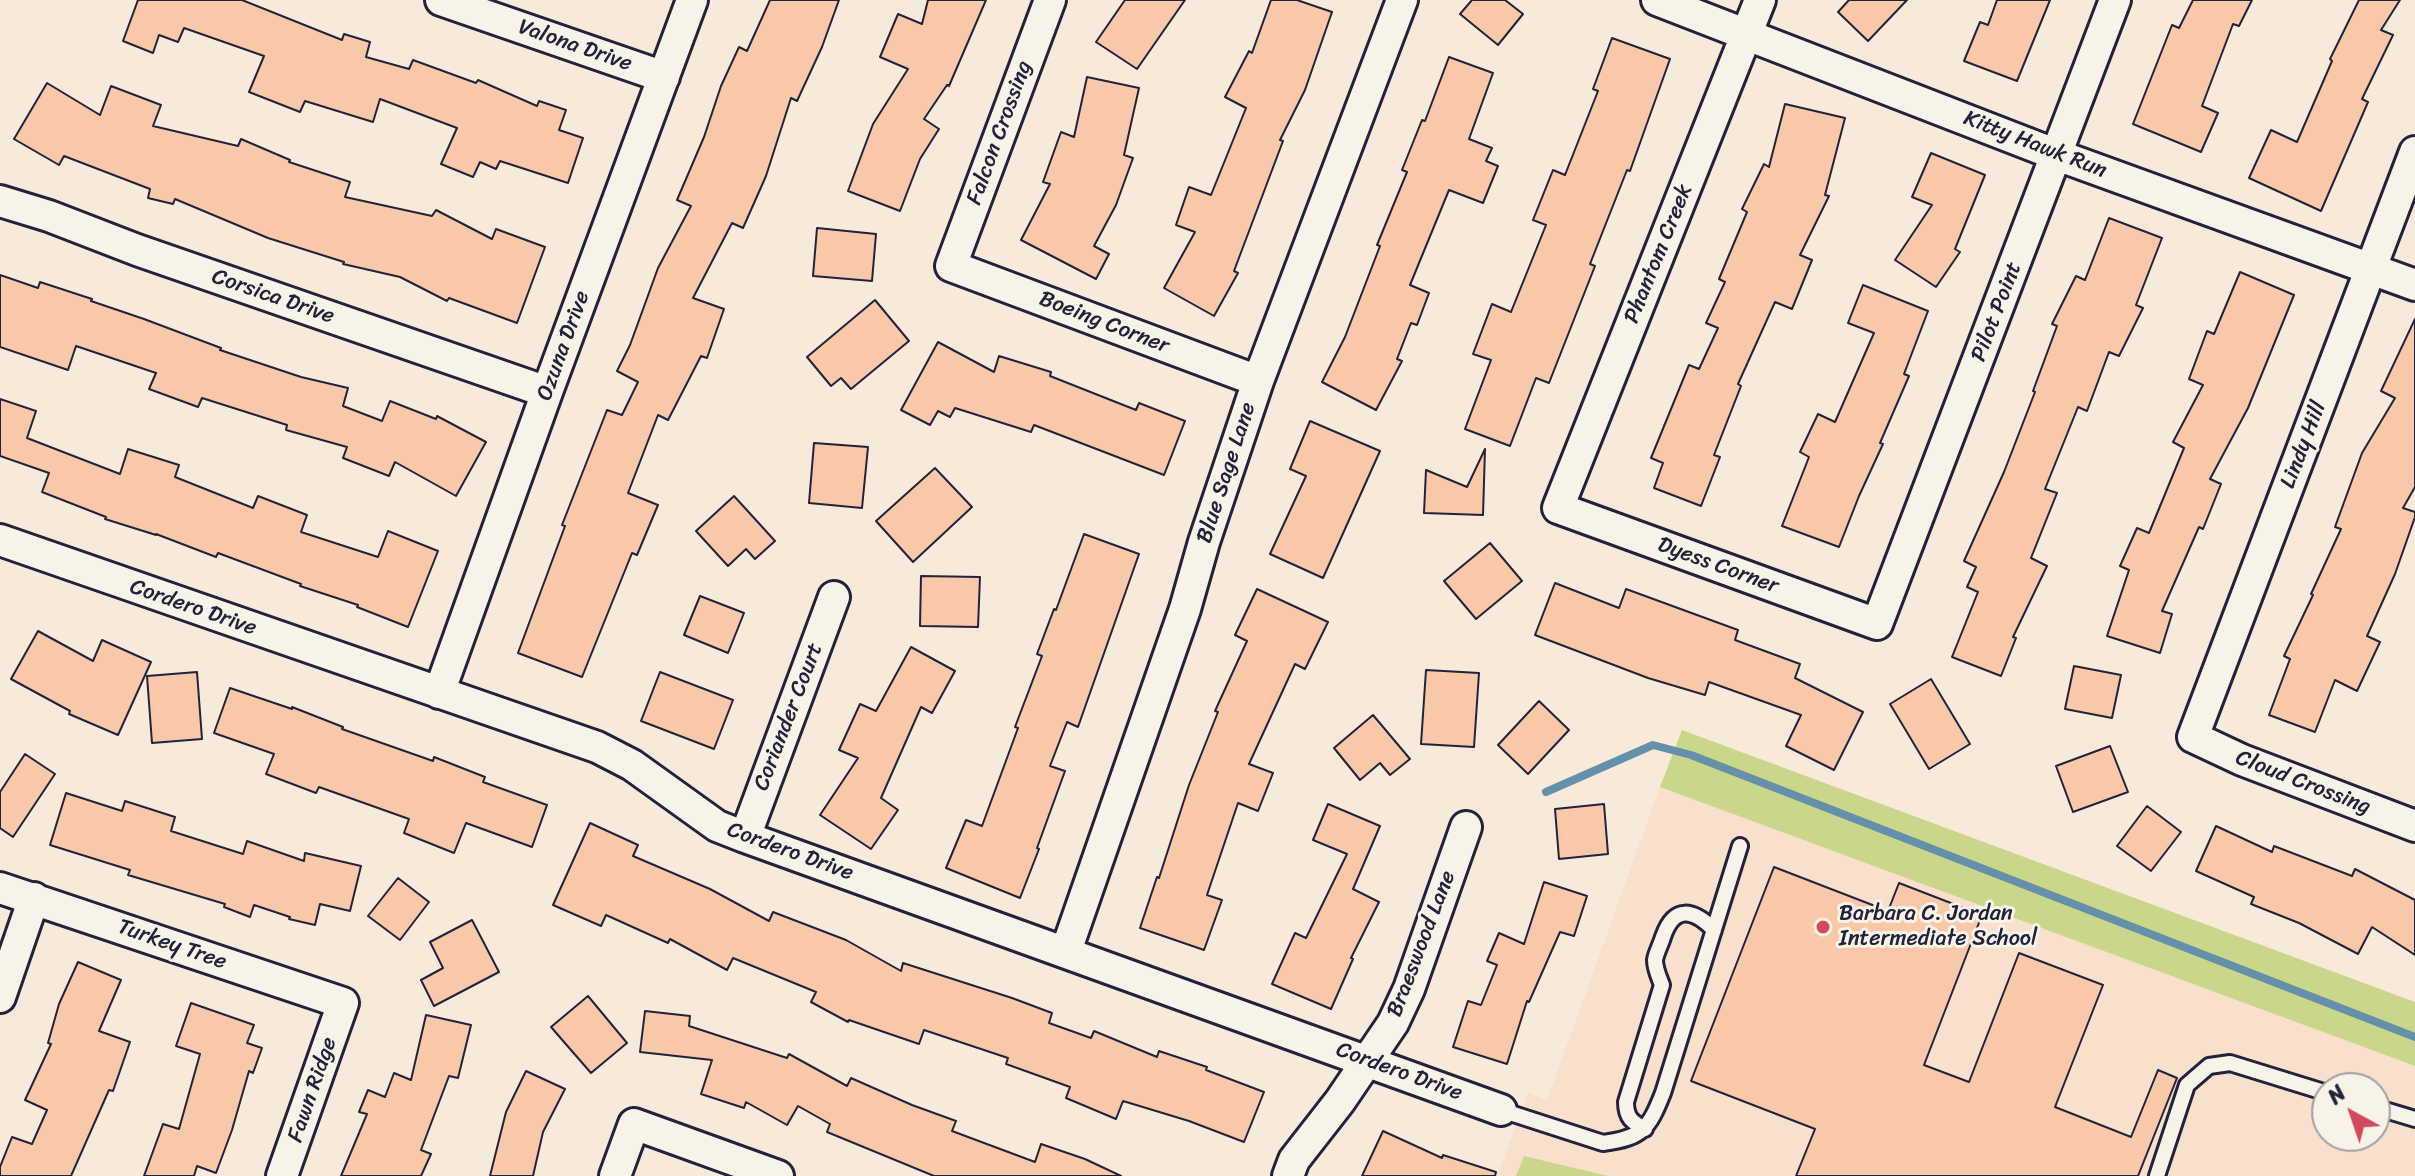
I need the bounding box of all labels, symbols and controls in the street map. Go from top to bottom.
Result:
street label: Valona Drive [515,14,635,78]
street label: Falcon Crossing [962,57,1038,209]
street label: Kitty Hawk Run [1960,106,2110,184]
street label: Phantom Creek [1619,181,1699,327]
street label: Pilot Point [1966,259,2028,365]
street label: Corsica Drive [208,264,338,330]
street label: Boeing Corner [1035,286,1173,360]
street label: Ozuna Drive [532,287,596,405]
street label: Lindy Hill [2275,398,2333,492]
street label: Blue Sage Lane [1192,399,1262,547]
street label: Dyess Corner [1654,532,1782,600]
street label: Cordero Drive [126,574,260,642]
street label: Coriander Court [749,640,829,794]
street label: Cloud Crossing [2232,745,2374,821]
street label: Cordero Drive [723,817,857,887]
street label: Braeswood Lane [1382,867,1462,1021]
place label: Barbara C. Jordan Intermediate School [1839,901,2037,952]
street label: Turkey Tree [114,914,230,976]
marker: Barbara C. Jordan Intermediate School [1814,918,1832,936]
street label: Fawn Ridge [283,1034,343,1146]
street label: Cordero Drive [1332,1037,1466,1107]
north arrow [2311,1072,2391,1152]
text: N [2318,1075,2355,1115]

